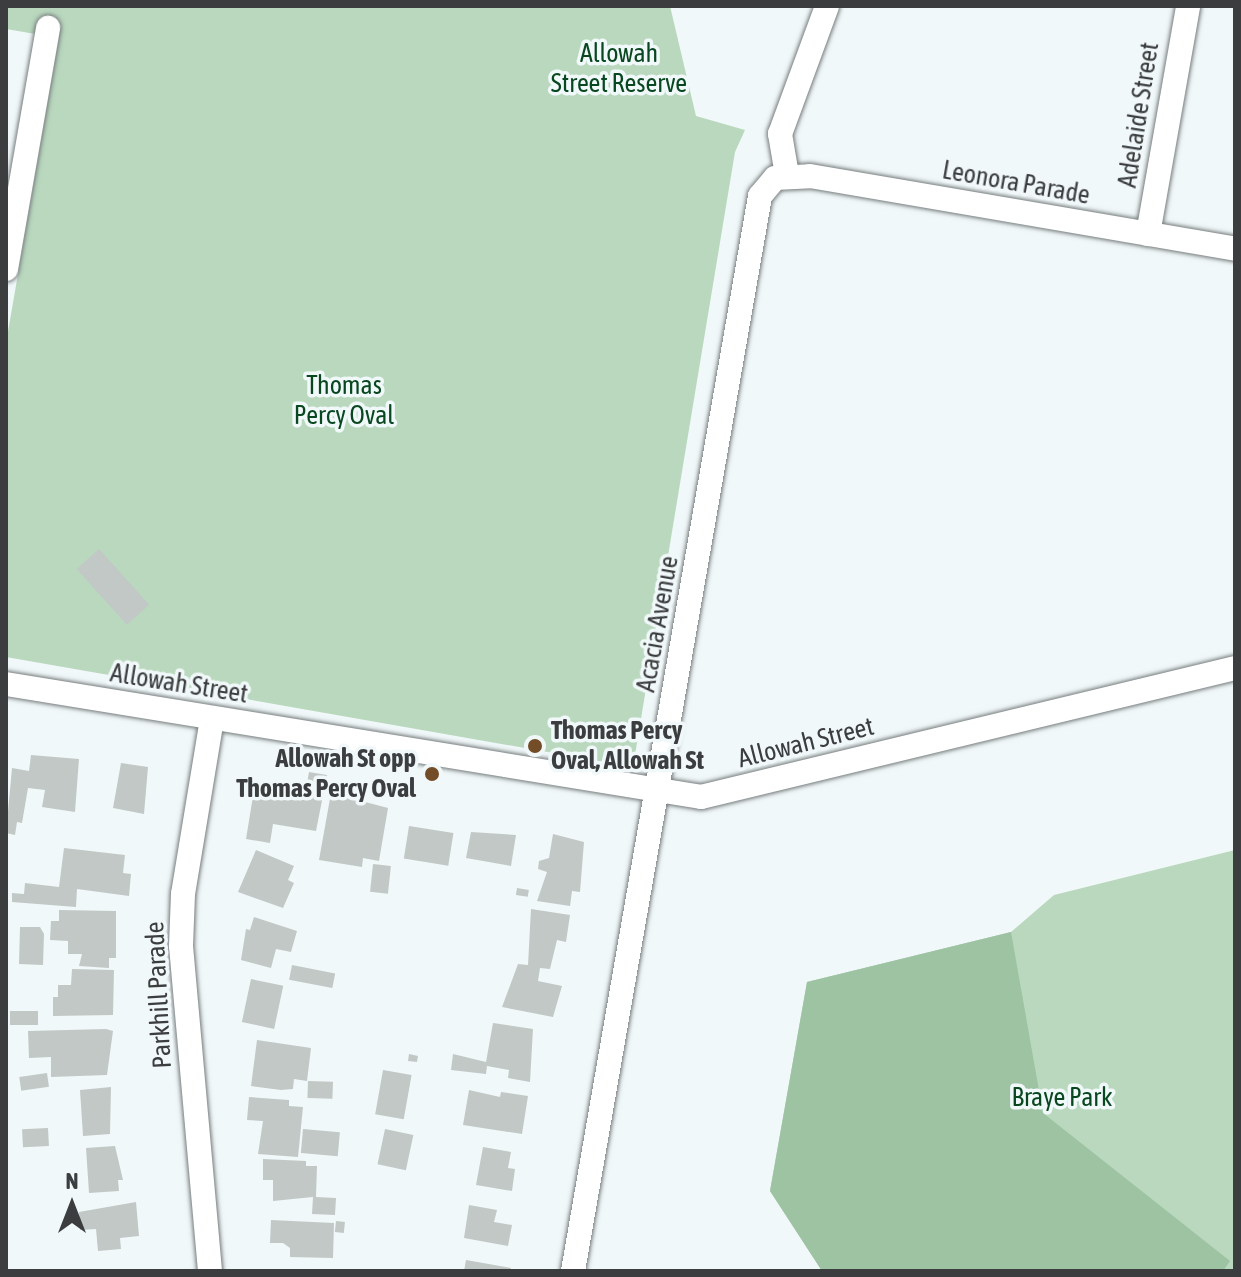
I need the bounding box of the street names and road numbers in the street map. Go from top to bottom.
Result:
street label: Adelaide Street [1112,40,1166,190]
street label: Leonora Parade [940,155,1092,211]
street label: Acacia Avenue [631,554,685,694]
street label: Allowah Street [108,658,250,710]
street label: Allowah Street [735,711,877,775]
street label: Parkhill Parade [140,921,178,1069]

